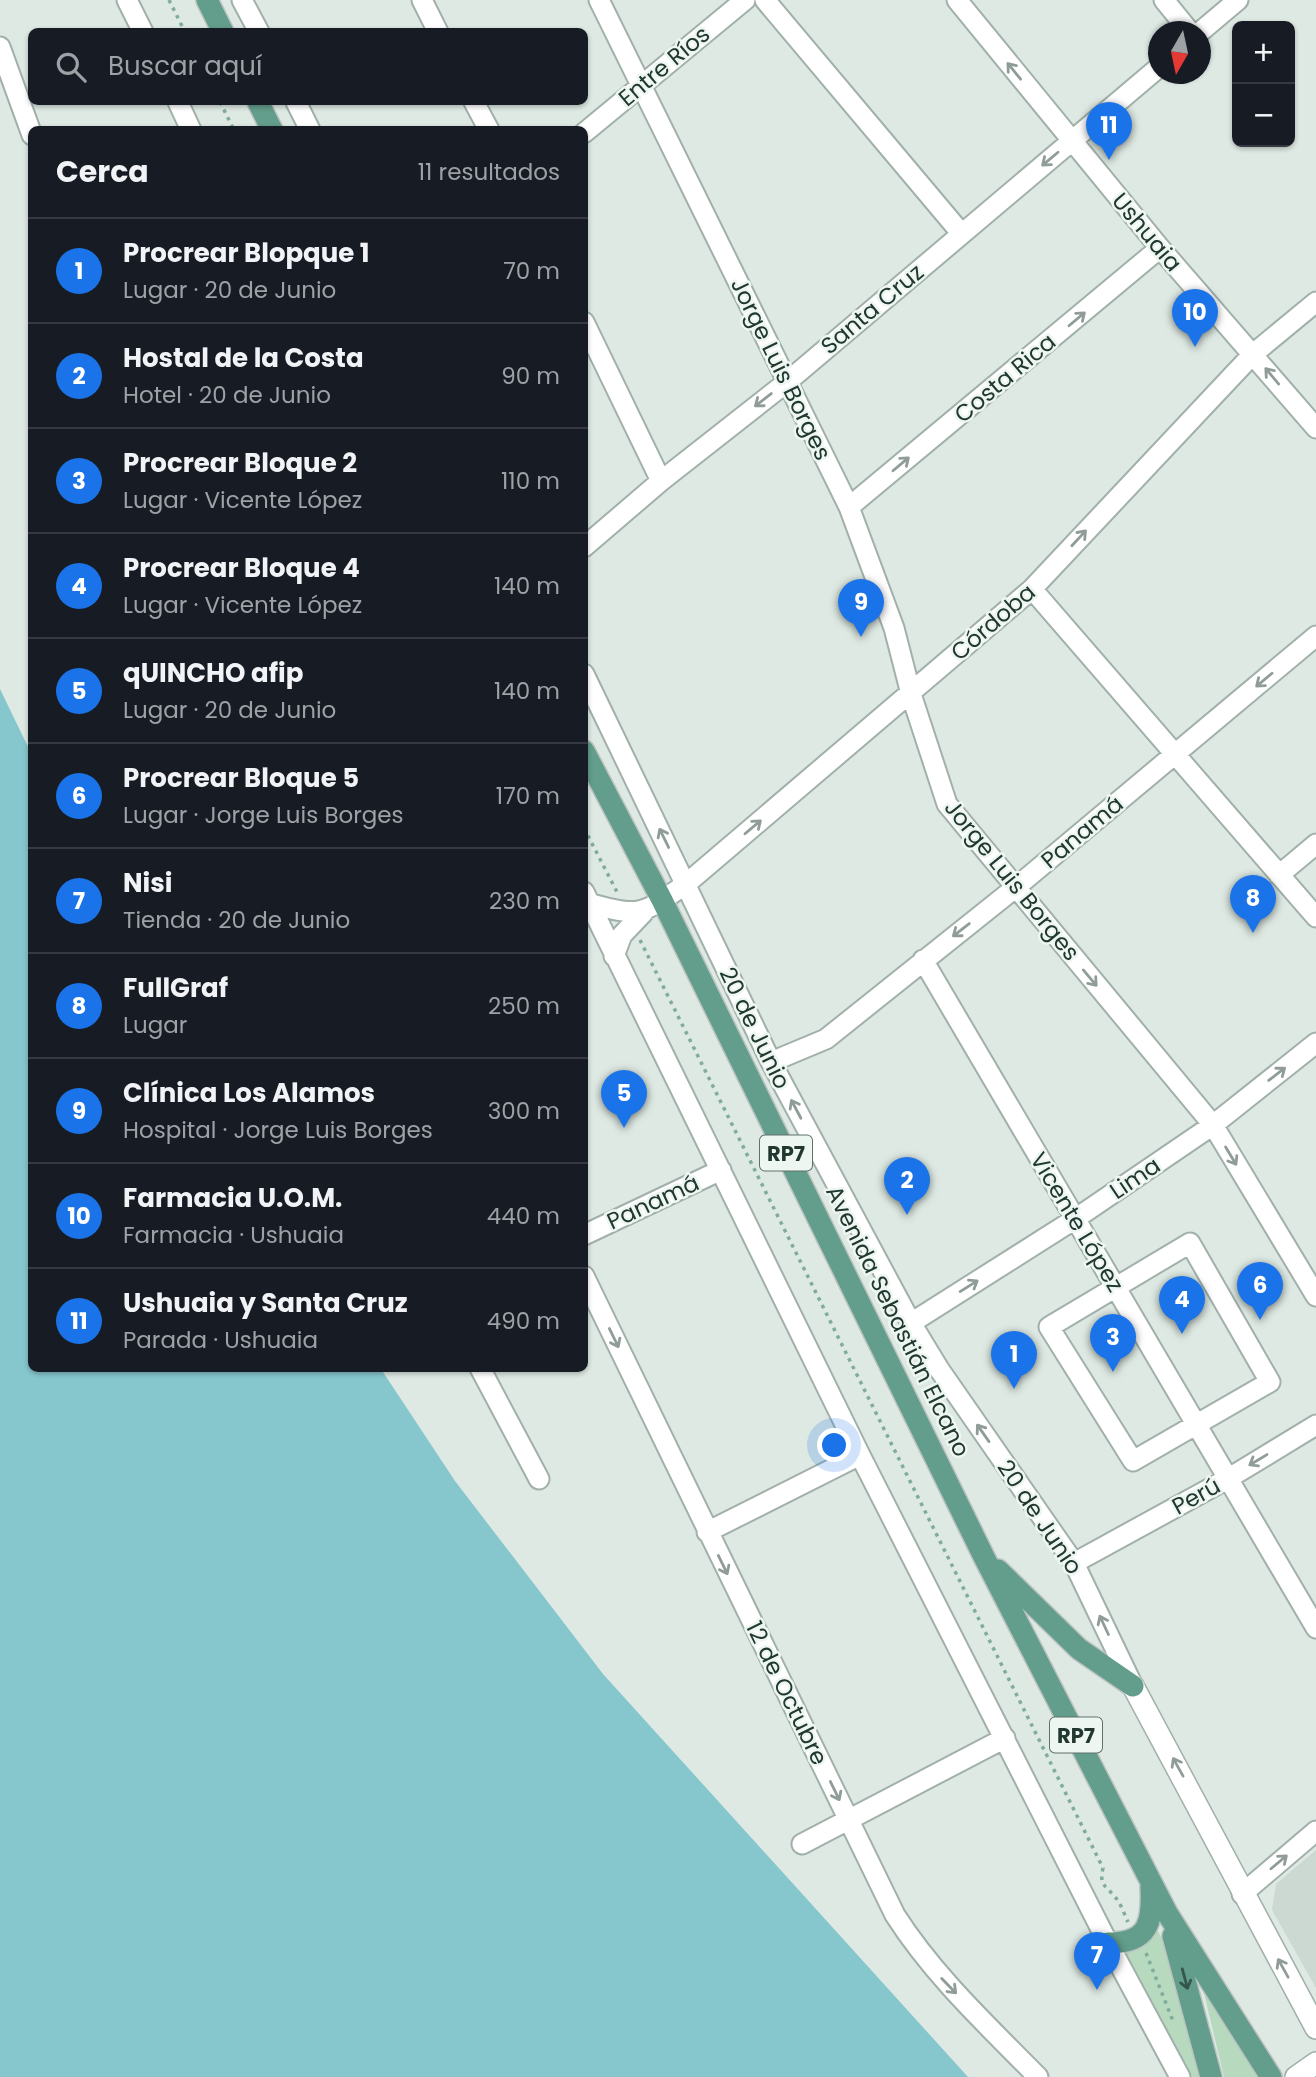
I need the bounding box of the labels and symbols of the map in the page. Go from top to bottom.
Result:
street label: Entre Ríos [611,18,717,114]
north arrow [1148,21,1211,84]
one-way arrow [1007,62,1022,80]
pin: 11 [1086,102,1132,160]
one-way arrow [1042,151,1060,167]
street label: Ushuaia [1105,186,1189,278]
street label: Santa Cruz [814,256,930,362]
street label: Jorge Luis Borges [723,272,839,466]
pin: 10 [1172,289,1218,347]
one-way arrow [1067,311,1085,327]
street label: Costa Rica [947,326,1063,430]
one-way arrow [1264,367,1280,385]
one-way arrow [755,392,773,408]
one-way arrow [892,456,910,471]
one-way arrow [1070,530,1087,547]
street label: Córdoba [944,576,1042,668]
pin: 9 [838,579,884,637]
one-way arrow [1255,672,1273,688]
street label: Panamá [1034,788,1130,876]
street label: Jorge Luis Borges [937,793,1087,967]
one-way arrow [744,819,762,835]
one-way arrow [656,828,670,849]
pin: 8 [1230,875,1276,933]
one-way arrow [953,923,971,938]
street label: 20 de Junio [712,962,798,1094]
one-way arrow [1082,969,1098,987]
one-way arrow [1267,1067,1286,1082]
pin: 5 [601,1070,647,1128]
one-way arrow [789,1099,803,1119]
road number: RP7 [760,1136,812,1170]
street label: Vicente López [1023,1146,1131,1298]
one-way arrow [1225,1146,1239,1166]
street label: Lima [1103,1149,1167,1207]
pin: 2 [884,1157,930,1215]
street label: Panamá [602,1167,704,1237]
street label: Avenida Sebastián Elcano [818,1180,978,1462]
pin: 6 [1237,1262,1283,1320]
pin: 4 [1159,1276,1205,1334]
one-way arrow [958,1279,978,1293]
pin: 3 [1090,1314,1136,1372]
one-way arrow [608,1327,621,1348]
pin: 1 [991,1331,1037,1389]
one-way arrow [976,1424,990,1443]
your location [817,1428,851,1462]
street label: 20 de Junio [990,1453,1090,1581]
one-way arrow [1248,1454,1268,1468]
street label: Perú [1166,1470,1226,1522]
one-way arrow [717,1554,731,1575]
one-way arrow [1096,1615,1110,1636]
street label: 12 de Octubre [738,1616,836,1770]
road number: RP7 [1050,1718,1102,1752]
one-way arrow [1170,1757,1184,1778]
one-way arrow [828,1780,842,1801]
one-way arrow [1270,1855,1288,1871]
pin: 7 [1074,1932,1120,1990]
one-way arrow [1276,1959,1290,1979]
one-way arrow [1179,1967,1192,1990]
one-way arrow [941,1977,958,1994]

